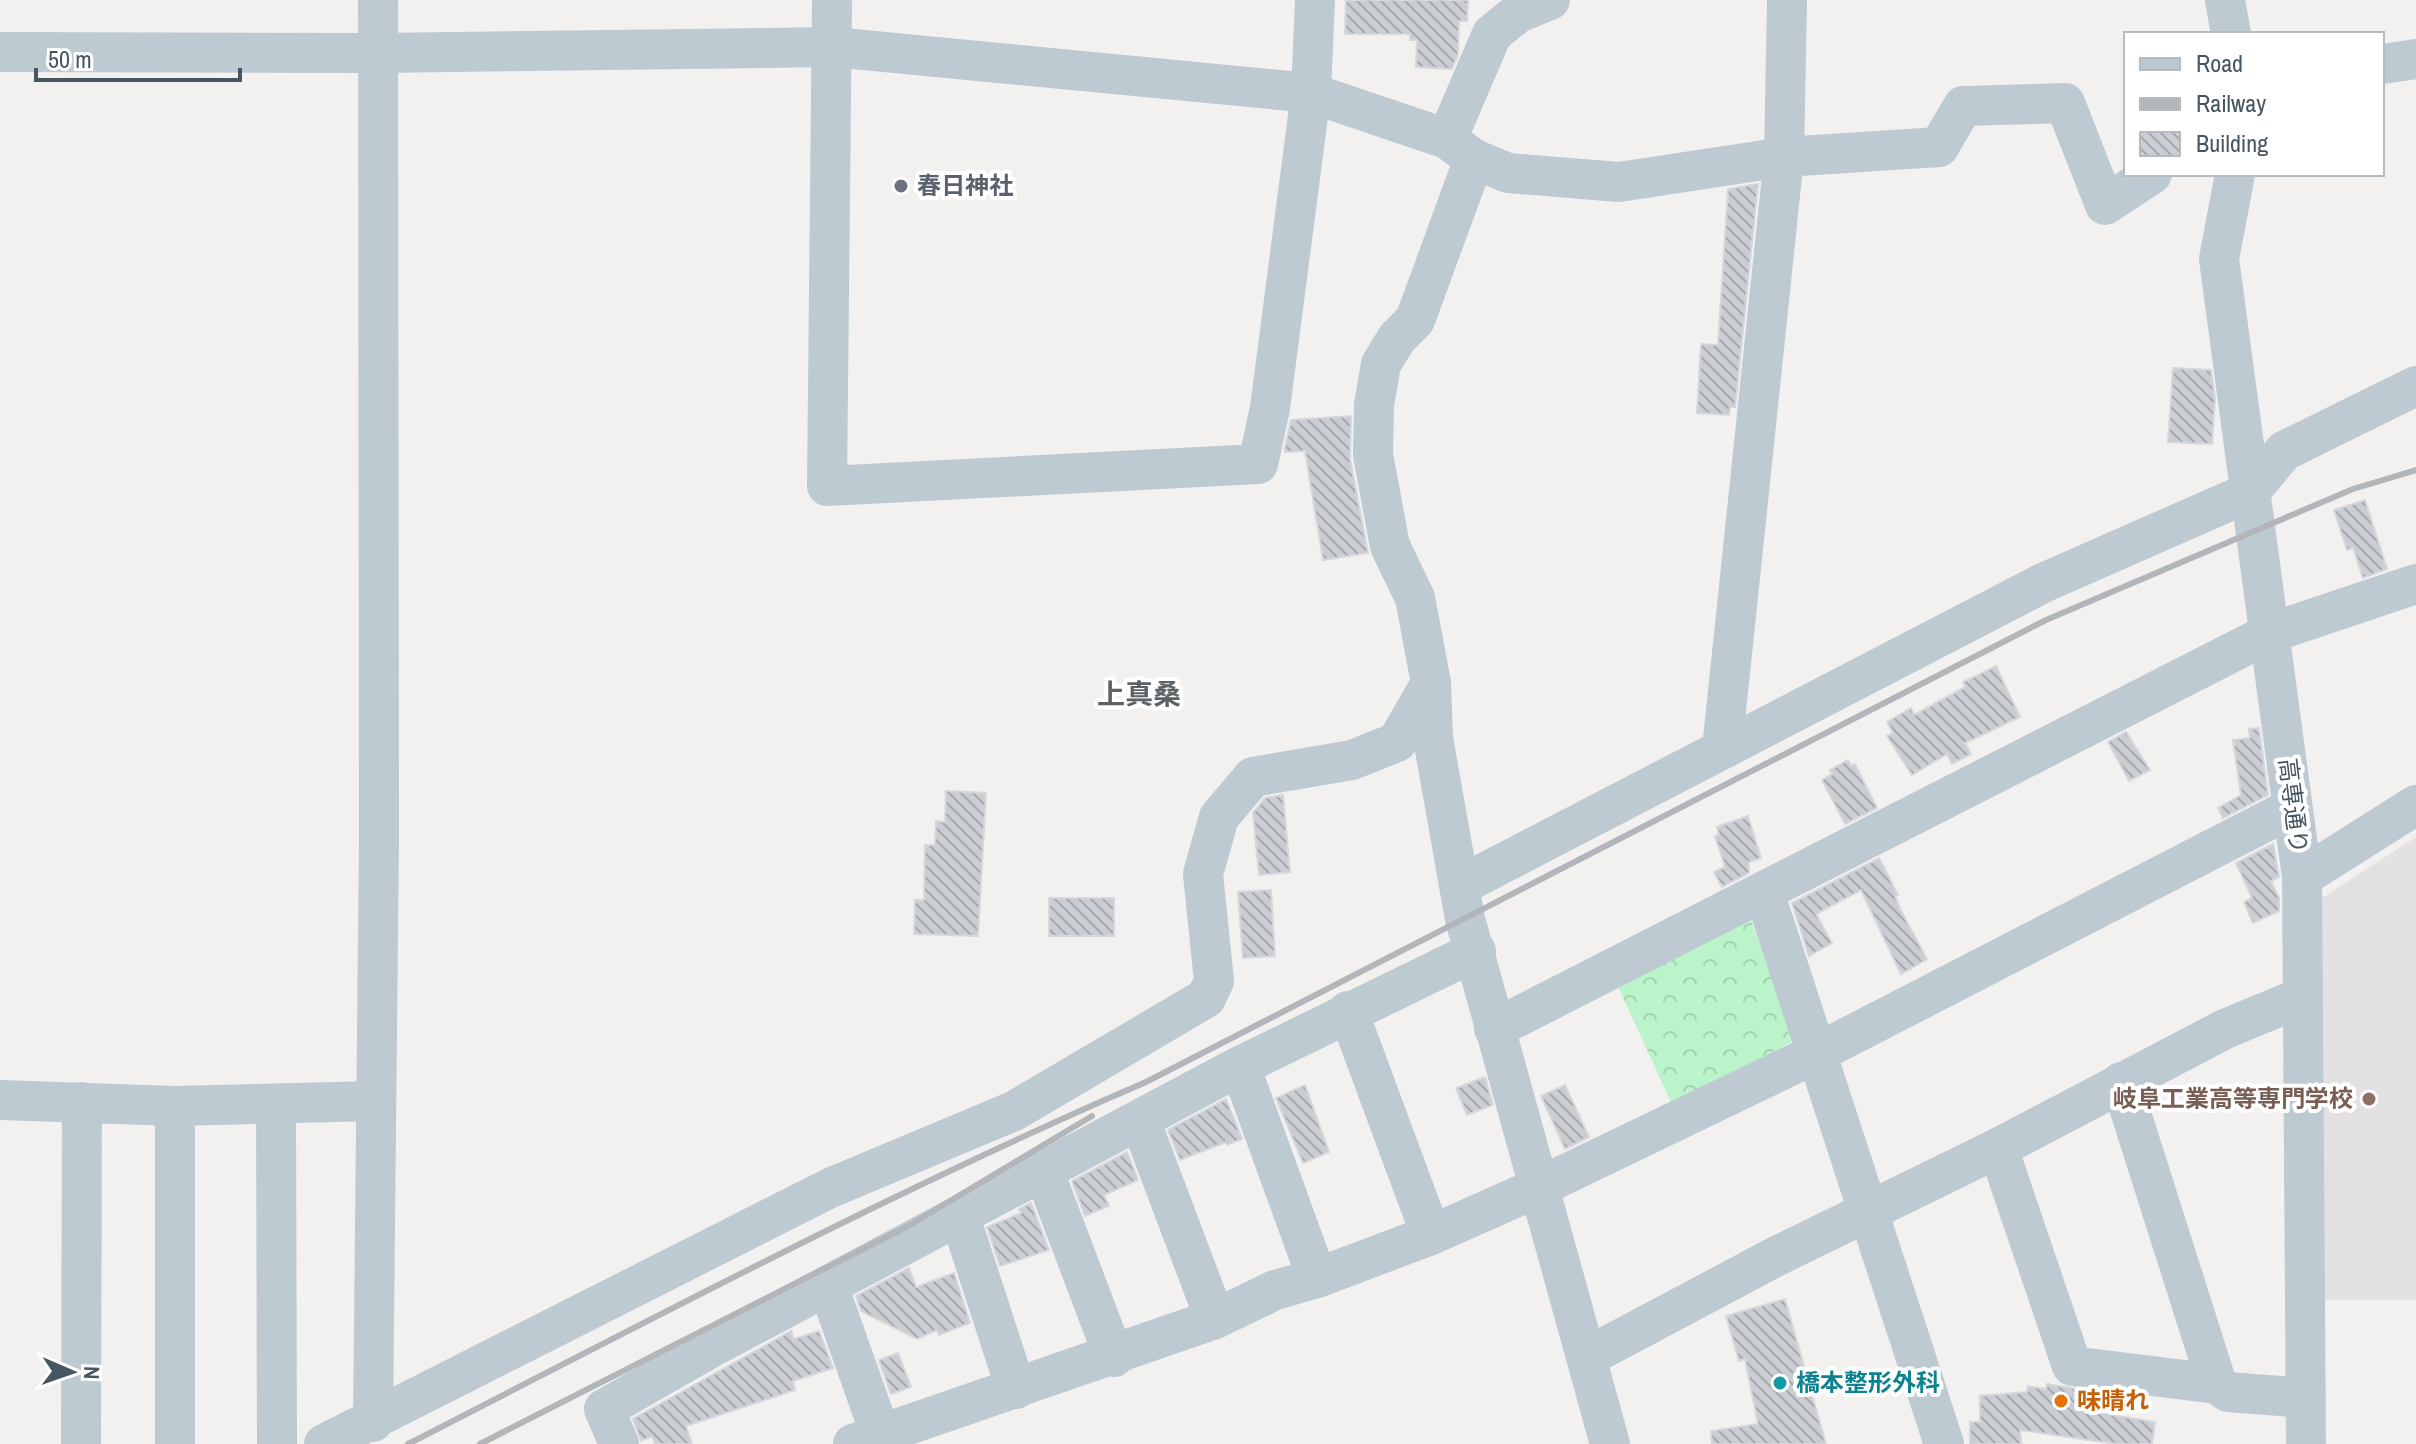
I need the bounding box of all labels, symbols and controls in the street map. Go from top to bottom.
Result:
scale bar [36,32,240,82]
legend [2124,32,2384,176]
text: 50 m [48,43,92,75]
text: Road [2196,47,2243,79]
text: Railway [2196,87,2266,119]
text: Building [2196,127,2268,159]
place label: 春日神社 [917,169,1013,201]
marker: 春日神社 [892,177,910,195]
district label: 上真桑 [1097,675,1181,713]
street label: 高専通り [2272,756,2316,855]
place label: 岐阜工業高等専門学校 [2113,1082,2353,1114]
marker: 岐阜工業高等専門学校 [2360,1090,2378,1108]
north arrow [32,1332,112,1412]
text: N [77,1366,107,1380]
place label: 橋本整形外科 [1796,1366,1940,1398]
marker: 橋本整形外科 [1771,1374,1789,1392]
place label: 味晴れ [2077,1384,2149,1416]
marker: 味晴れ [2052,1392,2070,1410]

